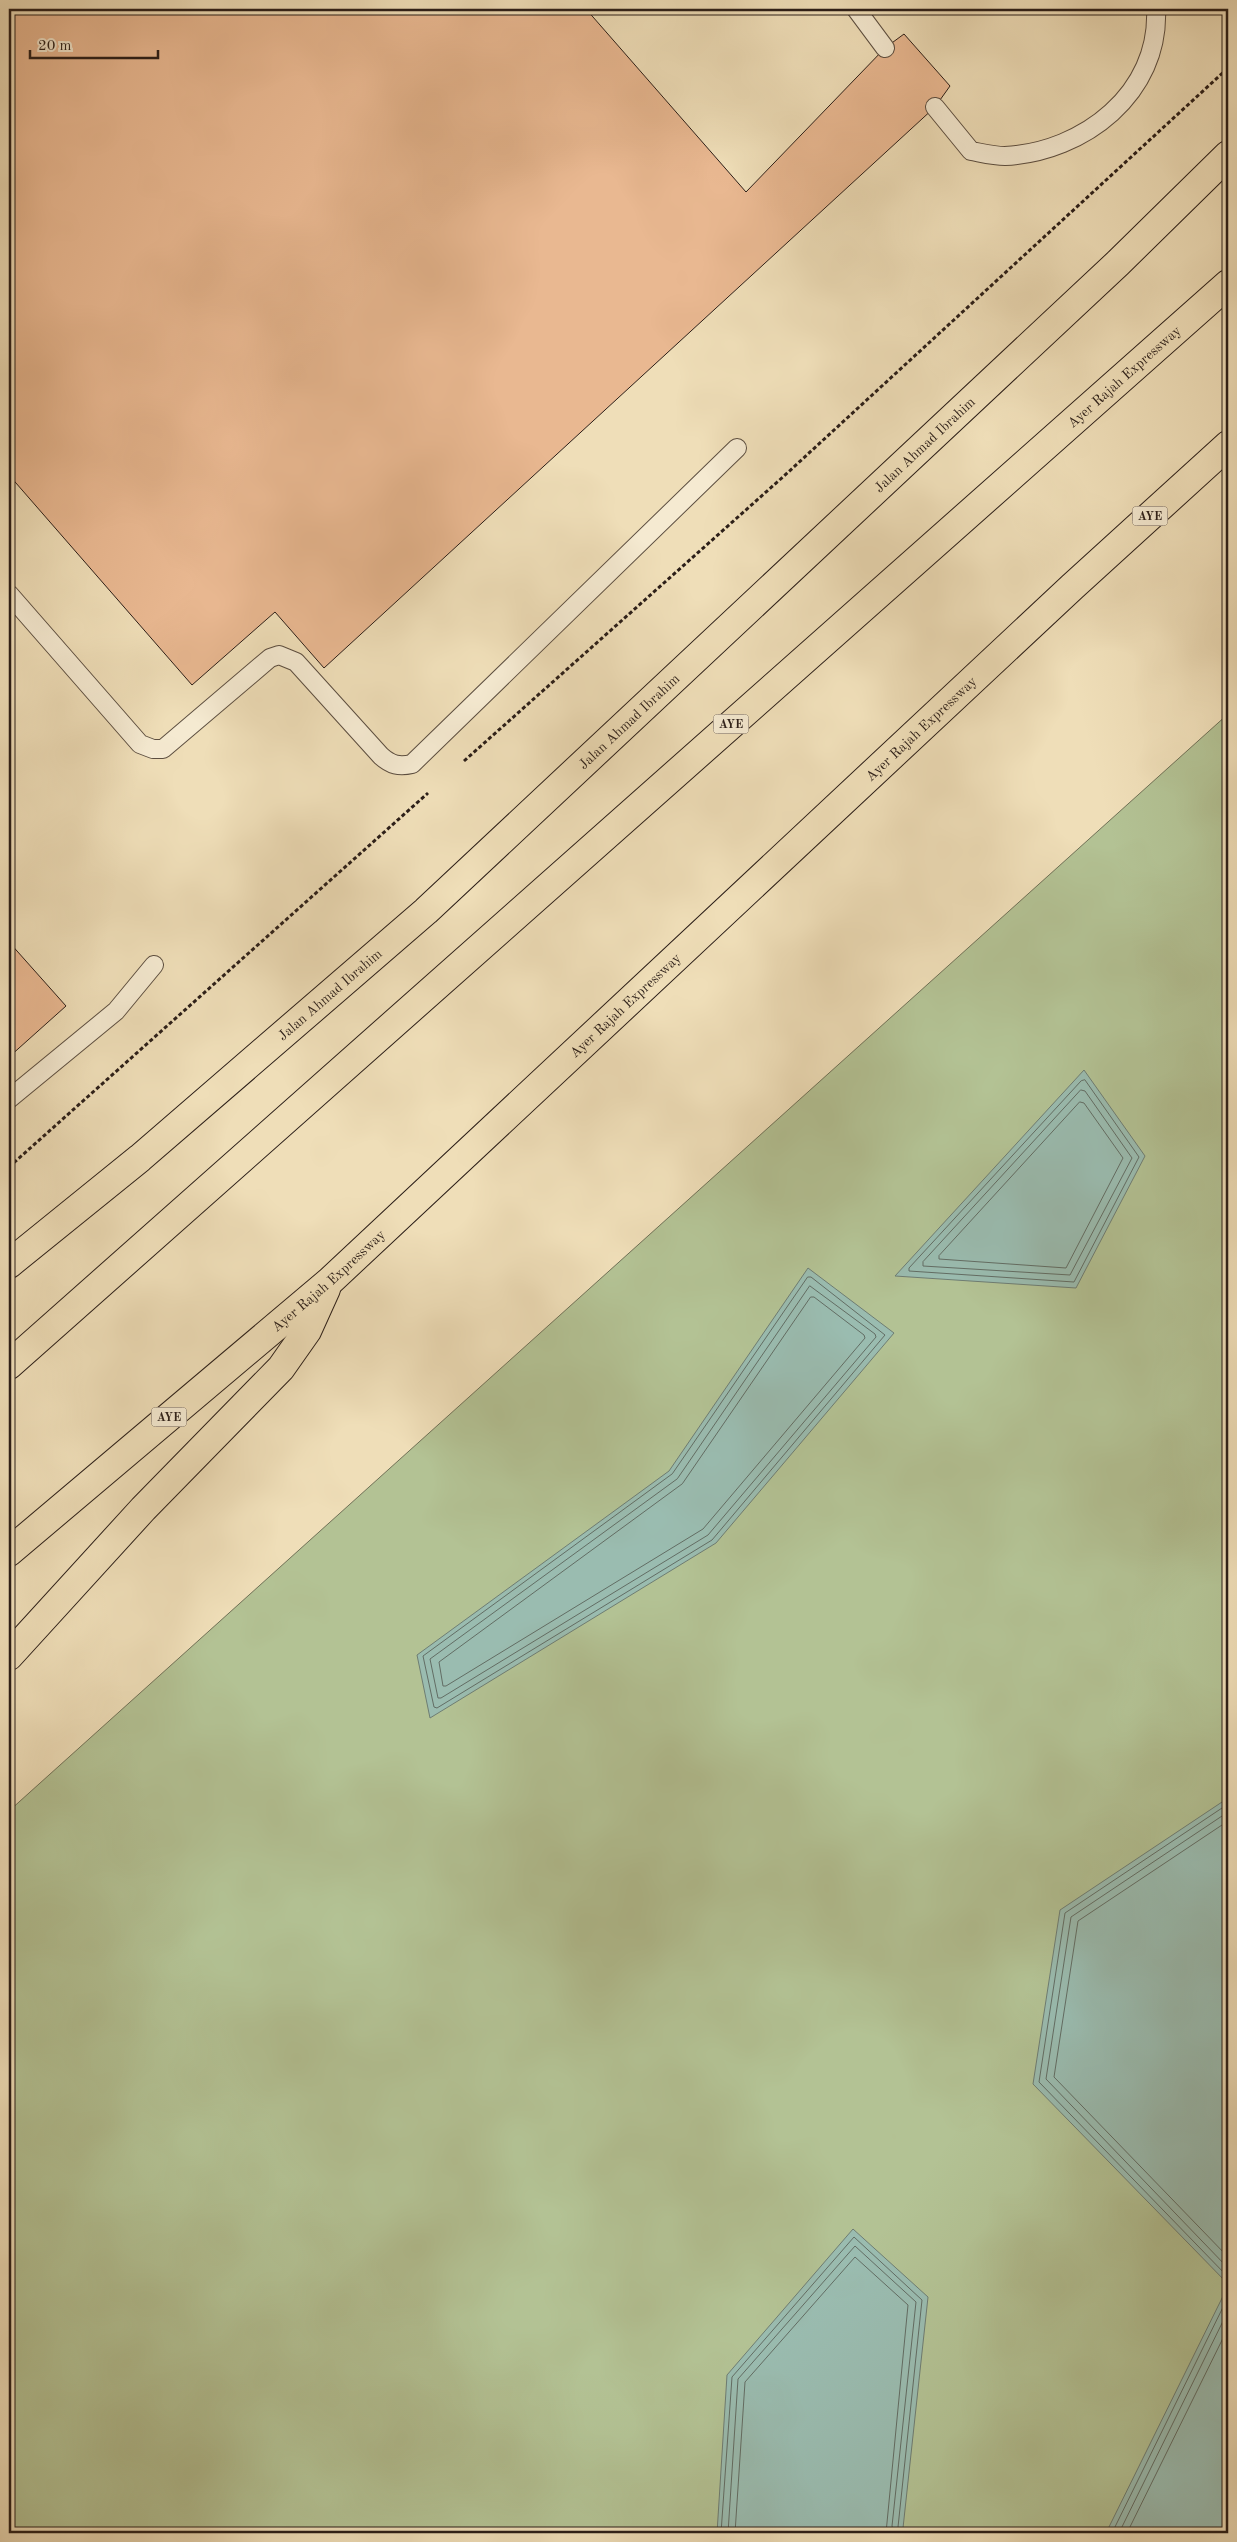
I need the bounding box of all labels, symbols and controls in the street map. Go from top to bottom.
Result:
scale bar [30,28,158,60]
text: 20 m [38,39,72,54]
street label: Ayer Rajah Expressway [1065,323,1184,431]
street label: Jalan Ahmad Ibrahim [872,395,978,495]
road number: AYE [1132,506,1168,526]
street label: Jalan Ahmad Ibrahim [576,672,682,772]
street label: Ayer Rajah Expressway [863,674,980,784]
road number: AYE [714,714,748,734]
street label: Jalan Ahmad Ibrahim [276,947,385,1044]
street label: Ayer Rajah Expressway [568,950,684,1061]
street label: Ayer Rajah Expressway [270,1227,388,1335]
road number: AYE [152,1408,186,1426]

